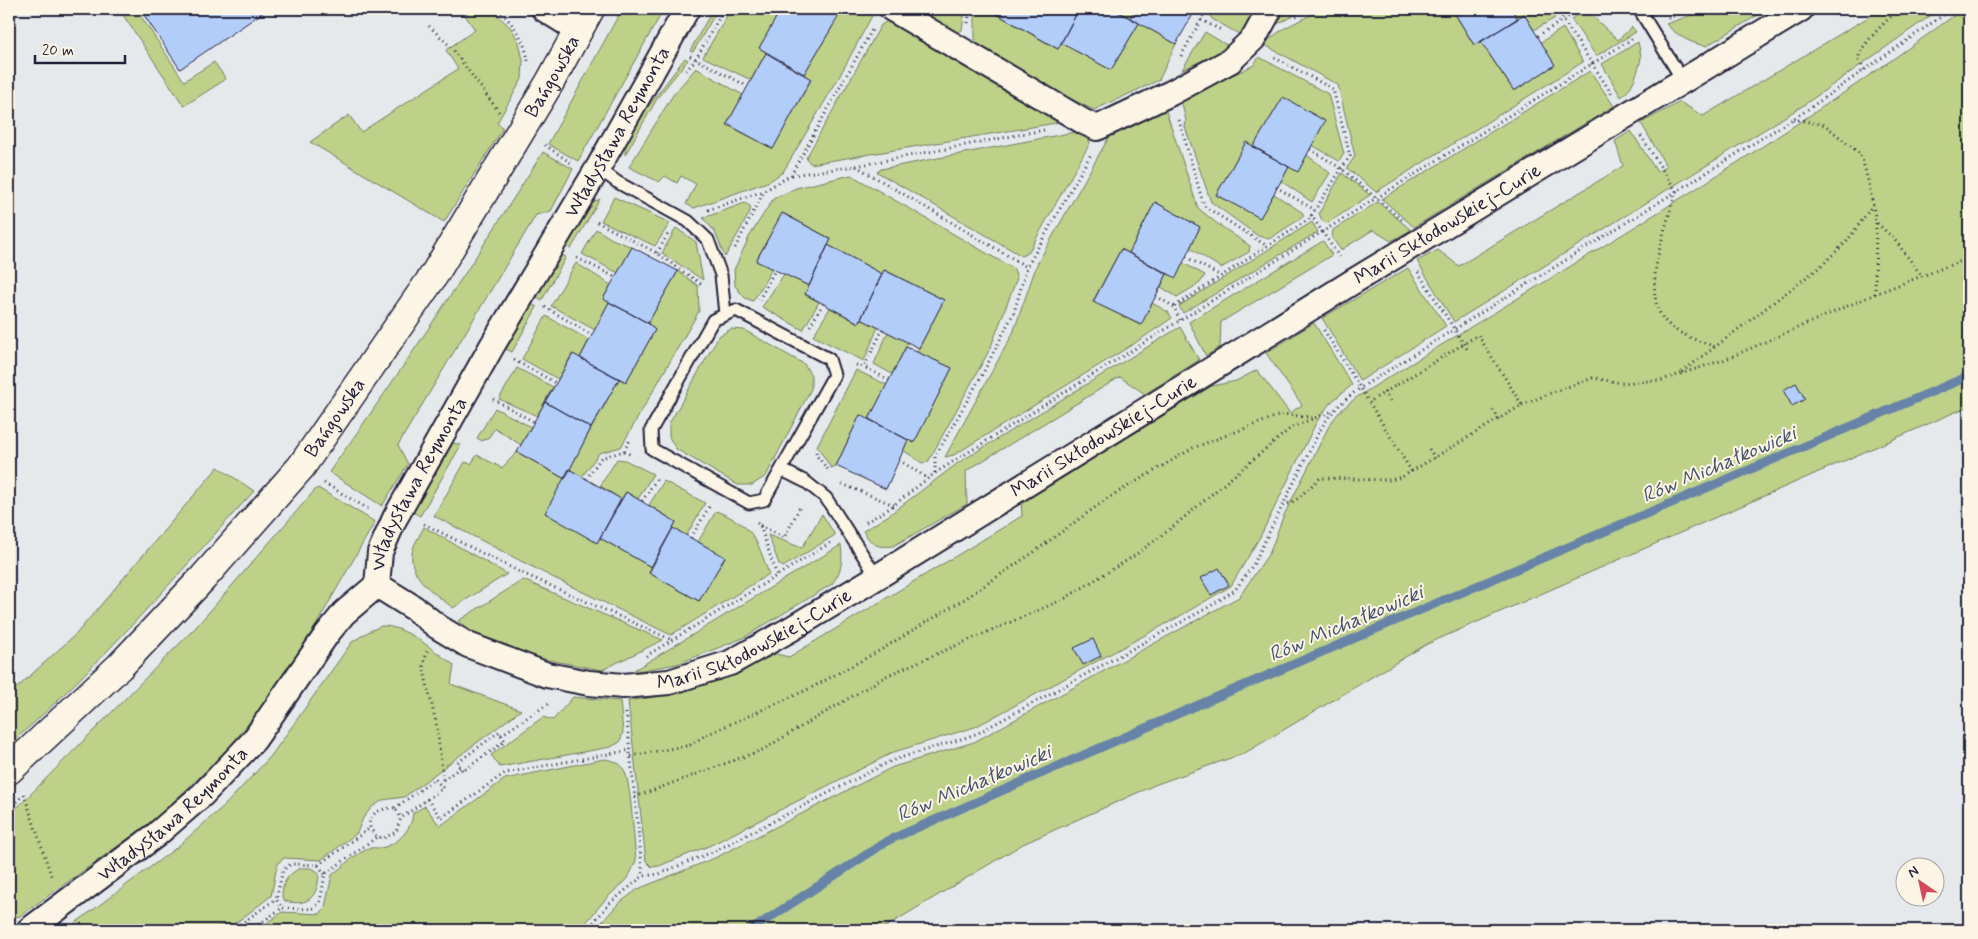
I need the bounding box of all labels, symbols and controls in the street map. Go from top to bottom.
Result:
street label: Bańgowska [518,30,587,123]
scale bar [35,32,125,64]
text: 20 m [42,41,74,61]
street label: Władysława Reymonta [558,42,677,223]
street label: Marii Skłodowskiej-Curie [1349,157,1546,291]
street label: Marii Skłodowskiej-Curie [1006,368,1202,504]
street label: Bańgowska [298,373,372,463]
street label: Władysława Reymonta [365,392,474,572]
water label: Rów Michałkowicki [1637,419,1804,510]
water label: Rów Michałkowicki [1264,578,1431,669]
street label: Marii Skłodowskiej-Curie [656,582,857,696]
water label: Rów Michałkowicki [892,738,1059,829]
street label: Władysława Reymonta [92,741,254,888]
north arrow [1896,856,1946,906]
text: N [1904,862,1922,882]

